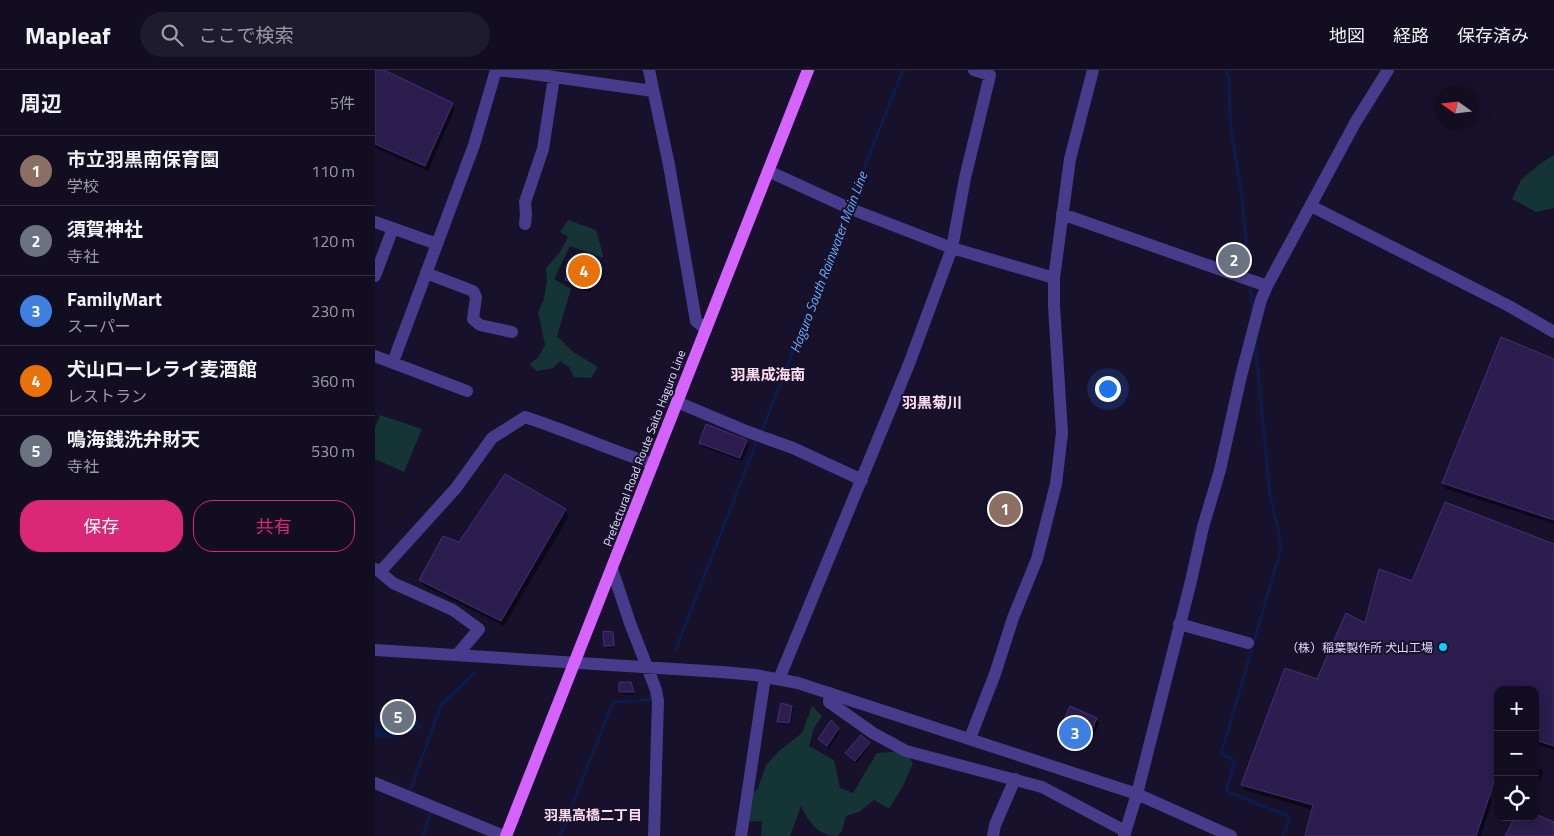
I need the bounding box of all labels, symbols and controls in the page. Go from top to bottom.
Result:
search box [140,12,490,57]
text: Mapleaf [25,17,110,53]
text: ここで検索 [198,20,293,49]
icon: search [158,21,186,49]
text: 地図 [1329,22,1365,49]
text: 経路 [1393,22,1429,49]
text: 保存済み [1457,22,1529,49]
north arrow [1434,85,1479,130]
text: 周辺 [20,87,62,119]
text: 5件 [330,91,355,115]
text: 市立羽黒南保育園 [67,144,219,173]
text: 1 [32,159,40,183]
text: 110 m [311,159,355,183]
water label: Haguro South Rainwater Main Line [784,167,873,355]
text: 学校 [67,174,99,198]
text: 須賀神社 [67,214,143,243]
text: 2 [32,229,40,253]
text: 120 m [311,229,355,253]
pin: 2 [1218,241,1250,279]
text: 寺社 [67,244,99,268]
pin: 4 [568,252,600,290]
text: FamilyMart [67,284,162,313]
text: 3 [32,299,40,323]
text: 230 m [311,299,355,323]
text: スーパー [67,314,131,338]
street label: Prefectural Road Route Saito Haguro Line [598,347,690,549]
text: 犬山ローレライ麦酒館 [67,354,257,383]
district label: 羽黒成海南 [730,363,806,386]
text: 4 [32,369,40,393]
text: 360 m [311,369,355,393]
your location [1095,376,1121,402]
text: レストラン [67,384,147,408]
district label: 羽黒菊川 [902,391,962,414]
text: 鳴海銭洗弁財天 [67,424,200,453]
text: 5 [32,439,40,463]
text: 530 m [311,439,355,463]
text: 寺社 [67,454,99,478]
pin: 1 [989,490,1021,528]
button: 保存 [20,500,183,552]
button: 共有 [193,500,355,552]
place label: （株）稲葉製作所 犬山工場 [1286,638,1433,657]
marker: （株）稲葉製作所 犬山工場 [1437,641,1449,653]
map controls [1494,686,1539,821]
button: + [1494,686,1539,731]
pin: 5 [382,698,414,736]
pin: 3 [1059,714,1091,752]
button: − [1494,731,1539,776]
button: locate [1494,776,1539,821]
district label: 羽黒高橋二丁目 [544,804,642,825]

